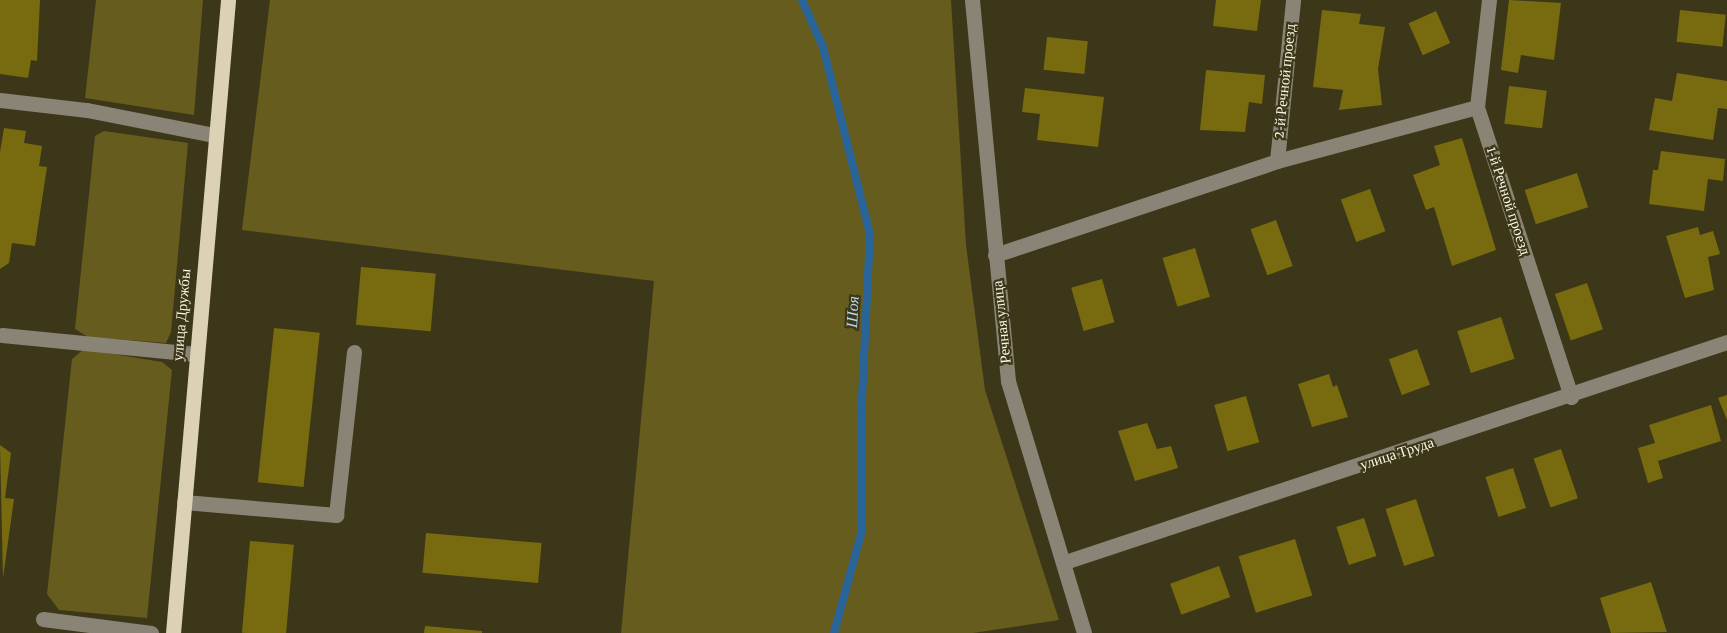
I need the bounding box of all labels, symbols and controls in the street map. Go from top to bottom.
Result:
street label: 2-й Речной проезд [1270,23,1300,139]
street label: 1-й Речной проезд [1482,145,1534,257]
street label: улица Дружбы [169,268,195,362]
street label: Речная улица [989,280,1015,364]
water label: Шоя [843,296,863,328]
street label: улица Труда [1358,434,1436,474]

